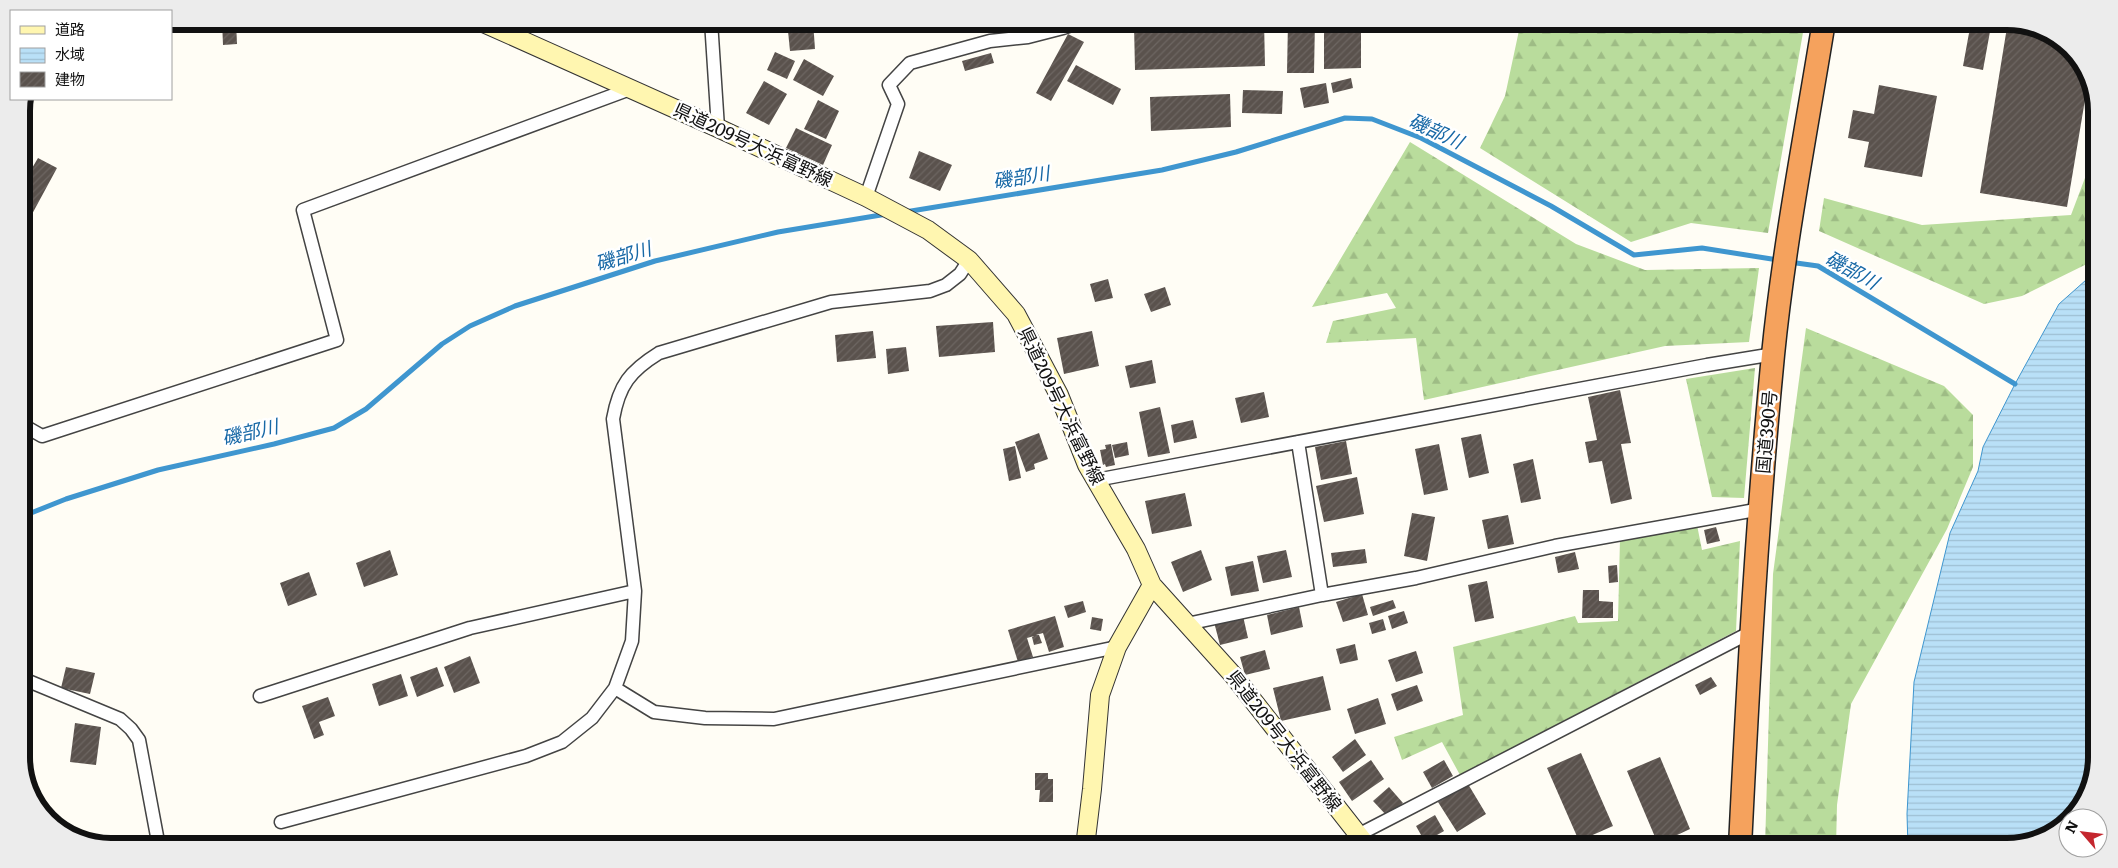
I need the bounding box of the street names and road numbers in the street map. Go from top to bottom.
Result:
street label: 県道209号大浜富野線 [670,95,838,192]
street label: 県道209号大浜富野線 [1012,322,1112,489]
street label: 国道390号 [1748,389,1783,475]
street label: 県道209号大浜富野線 [1221,664,1349,817]

